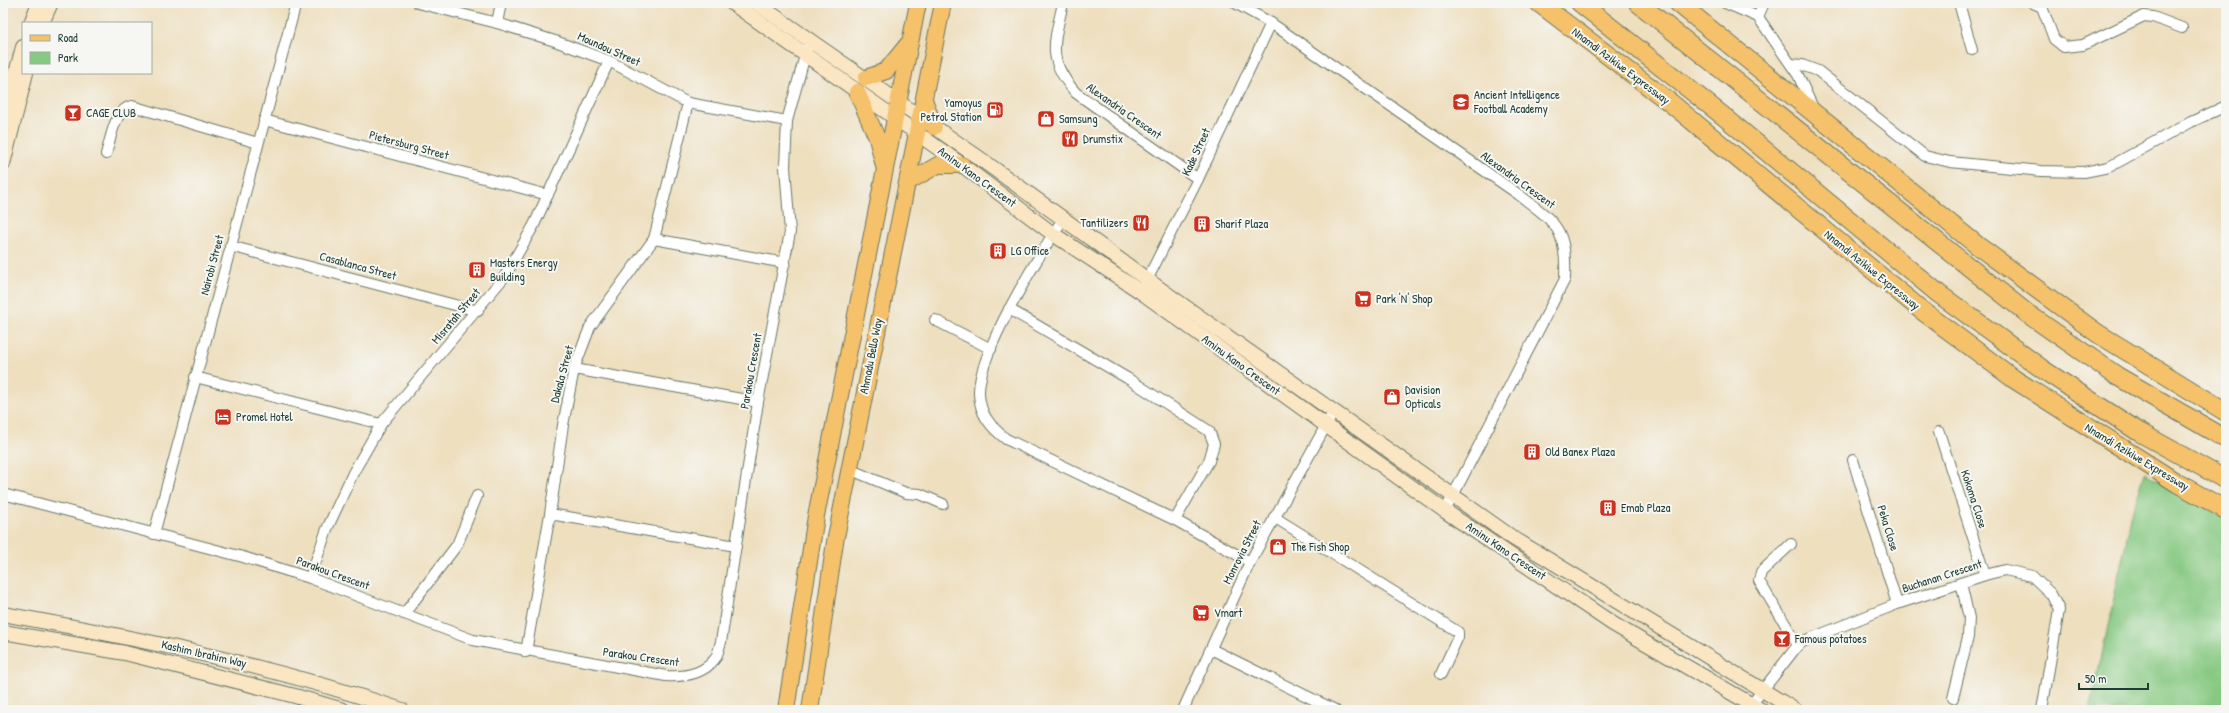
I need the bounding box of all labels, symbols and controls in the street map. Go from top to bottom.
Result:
legend [22,22,152,74]
street label: Nnamdi Azikiwe Expressway [1569,23,1674,108]
street label: Moundou Street [575,27,644,70]
text: Road [58,29,78,46]
text: Park [58,49,78,66]
street label: Alexandria Crescent [1083,78,1166,143]
place label: Ancient Intelligence Football Academy [1473,86,1560,117]
school or university icon: Ancient Intelligence Football Academy [1451,92,1471,112]
place label: Yamoyus Petrol Station [920,94,982,125]
fuel station icon: Yamoyus Petrol Station [985,100,1005,120]
bar icon: CAGE CLUB [63,103,83,123]
place label: CAGE CLUB [86,104,136,121]
shop icon: Samsung [1036,109,1056,129]
place label: Samsung [1059,110,1098,127]
street label: Kade Street [1177,124,1214,179]
street label: Pietersburg Street [367,126,452,164]
restaurant icon: Drumstix [1060,129,1080,149]
place label: Drumstix [1083,130,1123,147]
street label: Aminu Kano Crescent [935,142,1021,211]
street label: Alexandria Crescent [1478,147,1560,213]
restaurant icon: Tantilizers [1131,213,1151,233]
place label: Tantilizers [1080,214,1128,231]
building icon: Sharif Plaza [1192,214,1212,234]
place label: Sharif Plaza [1215,215,1268,232]
street label: Nnamdi Azikiwe Expressway [1821,226,1924,314]
street label: Nairobi Street [195,232,228,297]
building icon: LG Office [988,241,1008,261]
place label: LG Office [1011,242,1049,259]
street label: Casablanca Street [318,247,399,284]
place label: Masters Energy Building [490,254,558,285]
building icon: Masters Energy Building [467,260,487,280]
street label: Misratah Street [427,283,485,347]
supermarket icon: Park 'N' Shop [1353,289,1373,309]
place label: Park 'N' Shop [1376,290,1432,307]
street label: Ahmadu Bello Way [855,317,886,395]
street label: Aminu Kano Crescent [1199,330,1285,399]
street label: Parakou Crescent [735,331,766,410]
street label: Dakala Street [546,342,578,404]
place label: Davision Opticals [1405,381,1441,412]
shop icon: Davision Opticals [1382,387,1402,407]
hotel icon: Promel Hotel [213,407,233,427]
place label: Promel Hotel [236,408,293,425]
street label: Nnamdi Azikiwe Expressway [2082,419,2193,495]
building icon: Old Banex Plaza [1522,442,1542,462]
place label: Old Banex Plaza [1545,443,1615,460]
street label: Kokoma Close [1957,467,1992,530]
building icon: Emab Plaza [1598,498,1618,518]
place label: Emab Plaza [1621,499,1671,516]
street label: Peka Close [1873,503,1904,553]
street label: Monrovia Street [1218,516,1265,587]
street label: Aminu Kano Crescent [1463,517,1550,584]
shop icon: The Fish Shop [1268,537,1288,557]
place label: The Fish Shop [1291,538,1349,555]
street label: Parakou Crescent [294,551,373,594]
street label: Buchanan Crescent [1900,554,1985,596]
supermarket icon: Vmart [1191,603,1211,623]
place label: Vmart [1214,604,1243,621]
bar icon: Famous potatoes [1772,629,1792,649]
place label: Famous potatoes [1794,630,1867,647]
street label: Kashim Ibrahim Way [160,635,248,672]
street label: Parakou Crescent [602,643,681,670]
scale bar [2079,665,2148,691]
text: 50 m [2085,670,2106,687]

